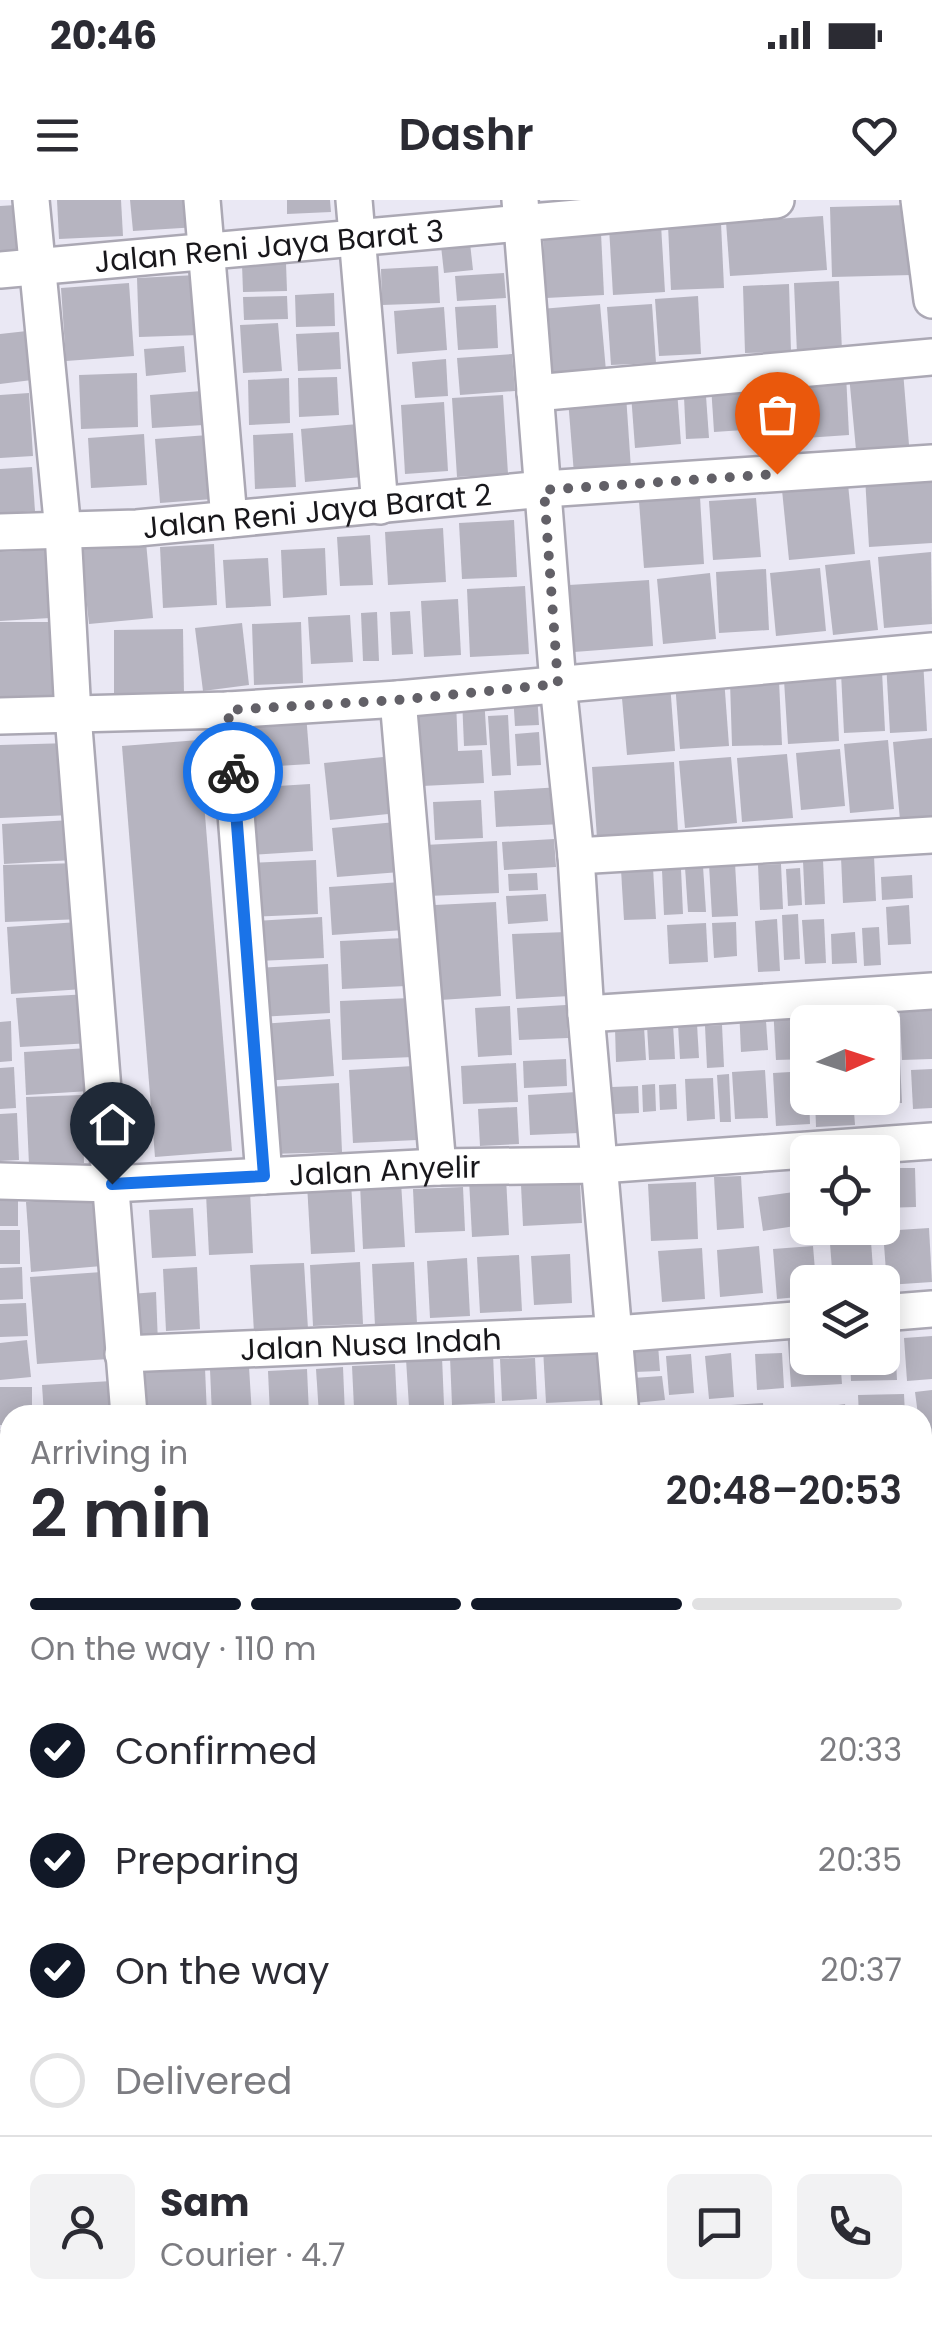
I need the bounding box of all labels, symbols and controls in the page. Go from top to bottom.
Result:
text: 20:46 [50,9,157,62]
text: Dashr [398,103,534,166]
icon: menu [30,108,85,163]
icon: heart [847,108,902,163]
street label: Jalan Reni Jaya Barat 3 [92,209,445,283]
pin [735,372,820,475]
icon: bag [750,387,805,442]
street label: Jalan Reni Jaya Barat 2 [141,473,494,549]
courier [183,722,283,822]
icon: bike [206,745,261,800]
north arrow [790,1005,900,1115]
map controls [790,1005,900,1375]
pin [70,1082,155,1185]
icon: home [85,1097,140,1152]
button: locate [790,1135,900,1245]
street label: Jalan Anyelir [288,1145,481,1196]
button: layers [790,1265,900,1375]
street label: Jalan Nusa Indah [239,1317,502,1371]
text: Arriving in [30,1430,188,1475]
text: 20:48–20:53 [666,1464,902,1517]
text: 2 min [30,1469,212,1560]
text: On the way · 110 m [30,1626,317,1671]
icon: check [30,1723,85,1778]
text: Confirmed [115,1724,317,1777]
text: 20:33 [819,1727,902,1772]
icon: check [30,1833,85,1888]
text: Preparing [115,1834,300,1887]
text: 20:35 [818,1837,902,1882]
icon: check [30,1943,85,1998]
text: On the way [115,1944,329,1997]
text: 20:37 [820,1947,902,1992]
text: Delivered [115,2054,292,2107]
button: person [30,2174,135,2279]
button: chat [667,2174,772,2279]
button: phone [797,2174,902,2279]
text: Sam [160,2176,249,2229]
text: Courier · 4.7 [160,2232,345,2277]

